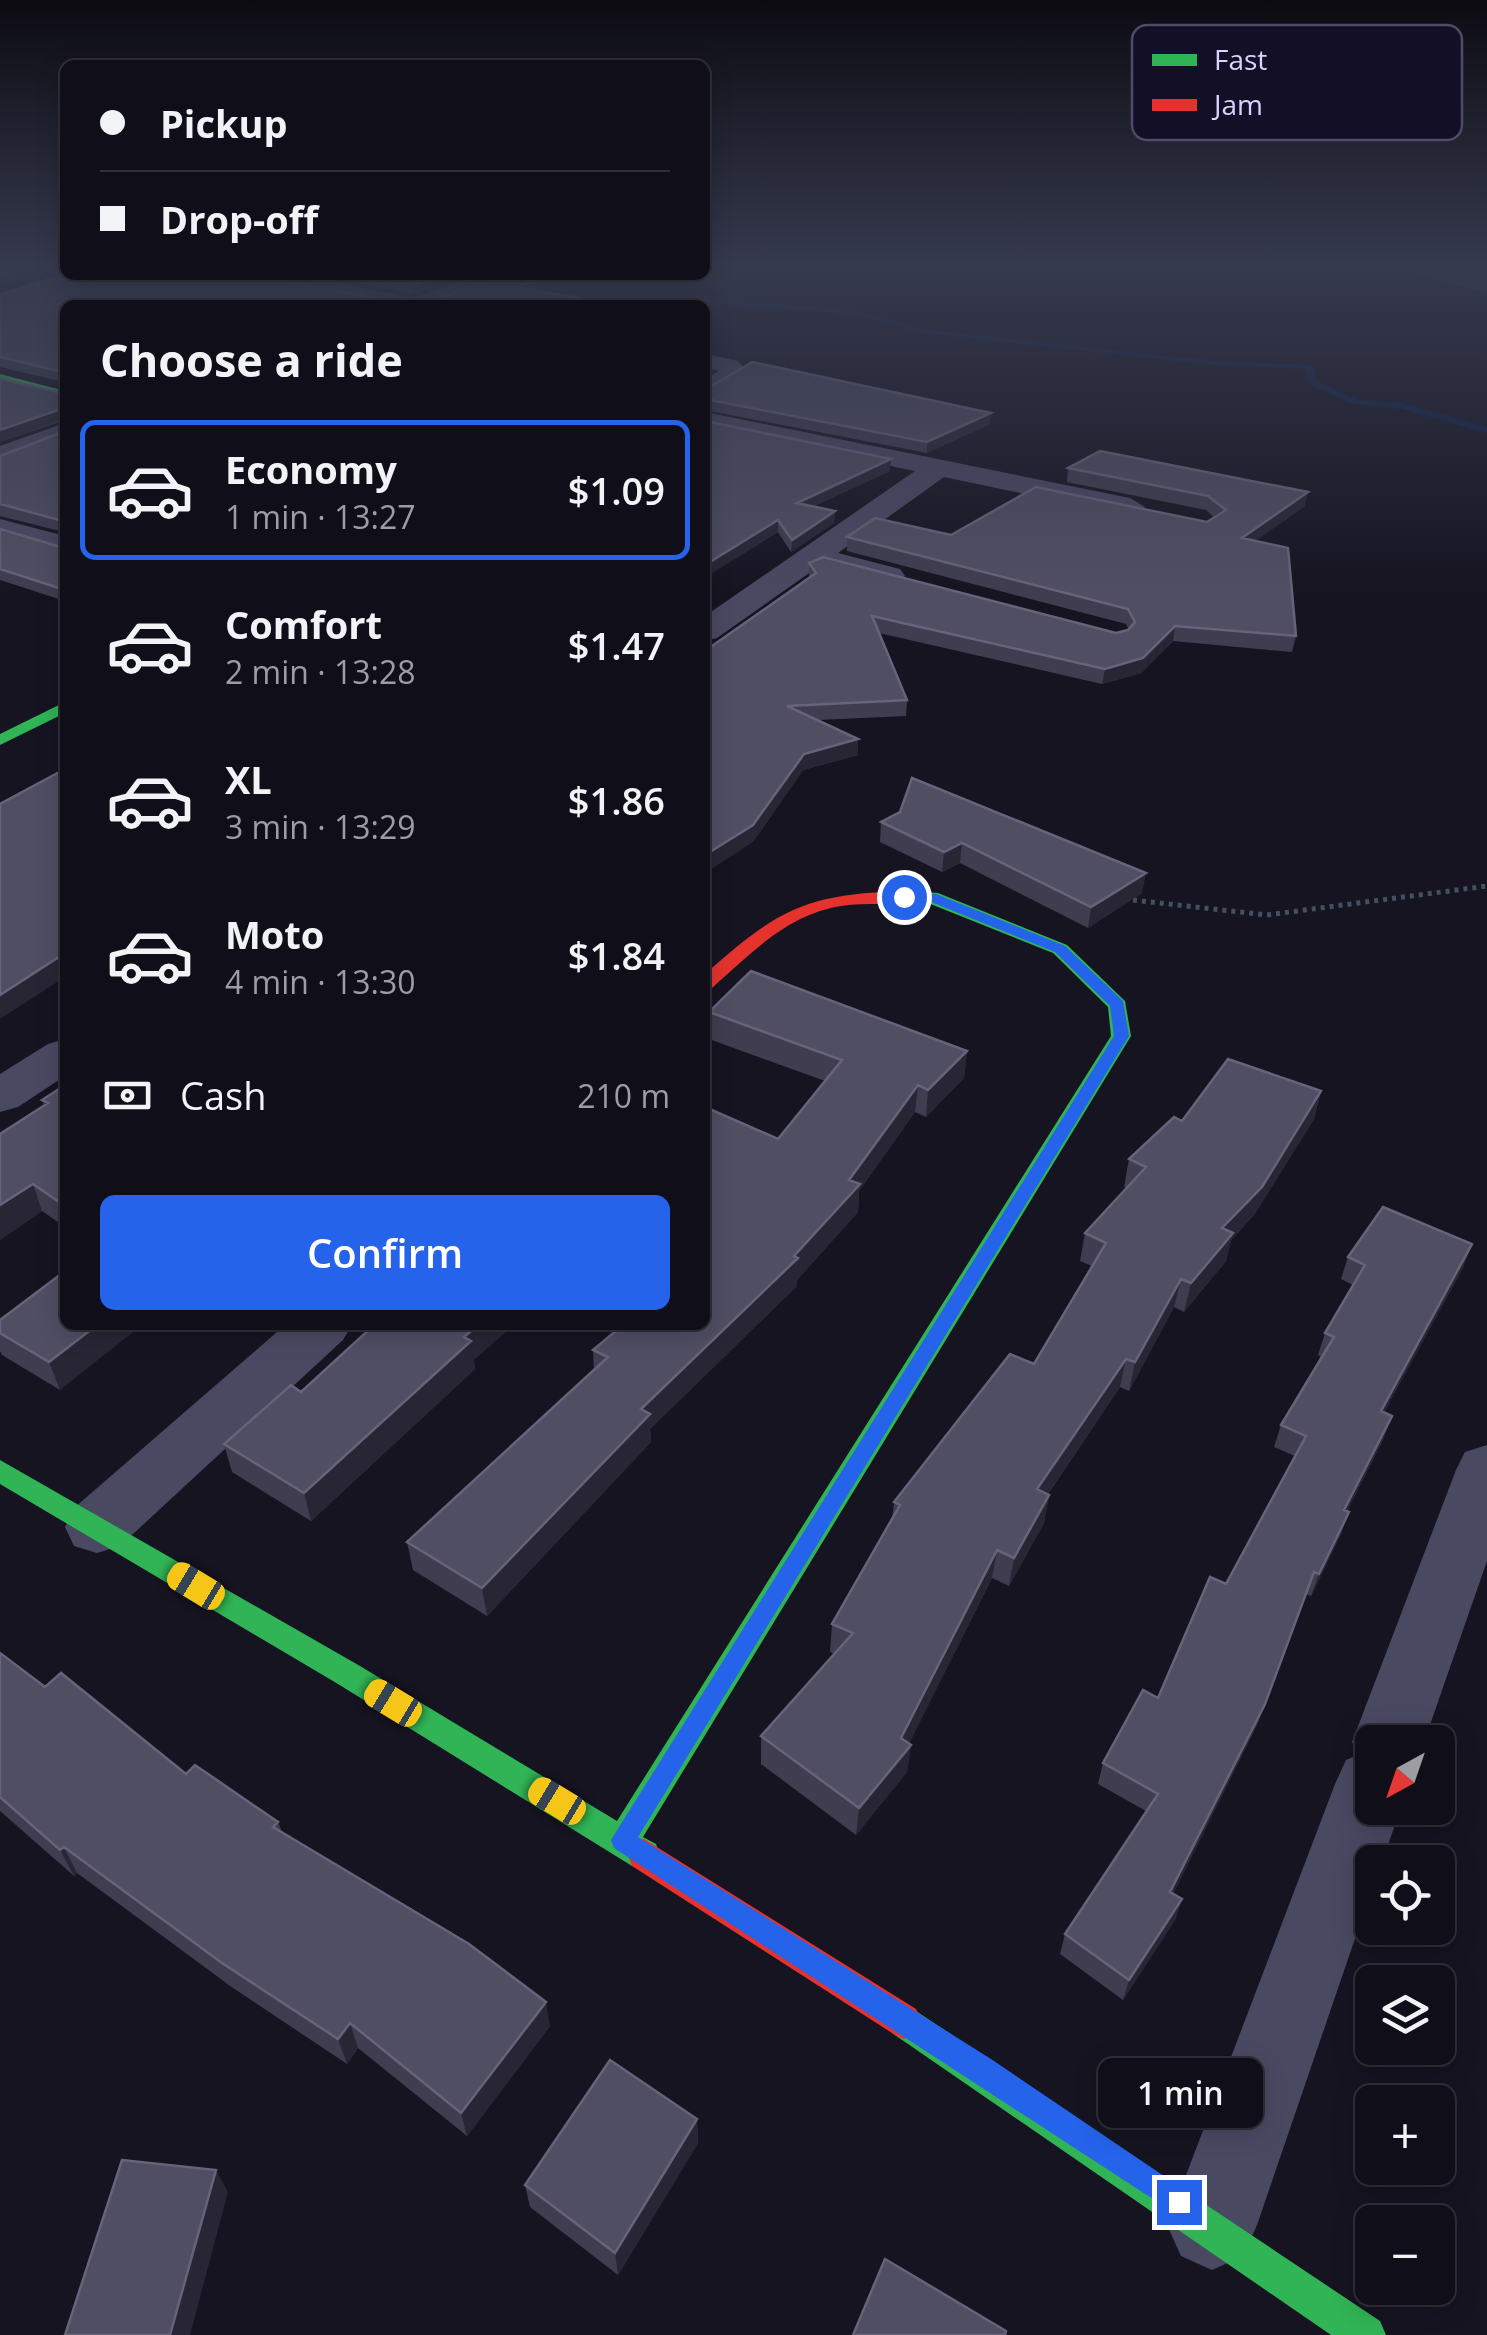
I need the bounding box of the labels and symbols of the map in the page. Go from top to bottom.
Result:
legend [1132,25,1462,140]
text: Fast [1214,40,1267,78]
text: Jam [1211,85,1263,123]
route start [882,875,927,920]
car [163,1558,229,1614]
car [360,1675,426,1731]
north arrow [1355,1725,1455,1825]
car [524,1773,590,1829]
callout: 1 min [1096,2057,1262,2127]
route end [1157,2180,1202,2225]

